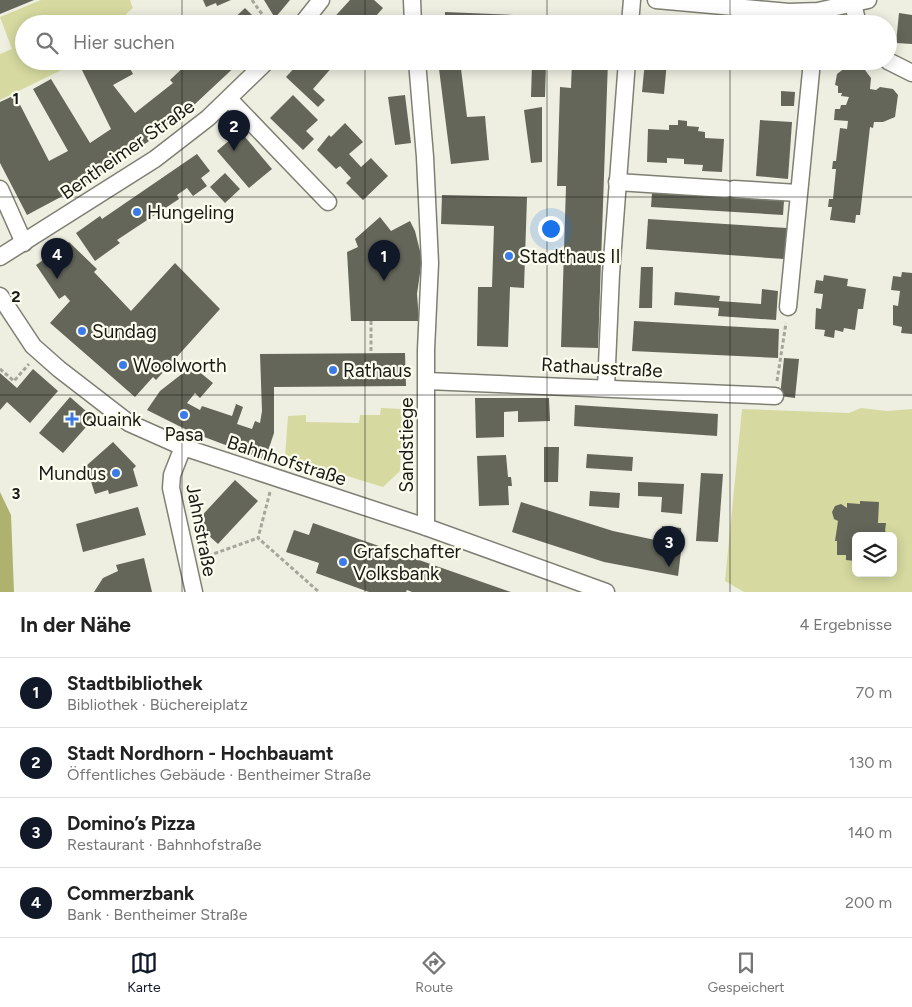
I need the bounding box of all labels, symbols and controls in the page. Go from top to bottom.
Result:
search box [15,15,897,70]
icon: search [33,29,61,57]
text: Hier suchen [73,31,174,54]
text: 1 [13,89,19,108]
street label: Bentheimer Straße [56,94,199,204]
pin: 2 [218,110,250,151]
place label: Hungeling [147,201,234,224]
marker: Hungeling [131,206,143,218]
your location [538,216,564,242]
pin: 4 [41,238,73,279]
pin: 1 [368,240,400,281]
place label: Stadthaus II [519,245,621,268]
marker: Stadthaus II [503,250,515,262]
text: 2 [11,287,21,306]
place label: Sundag [92,320,157,343]
marker: Sundag [76,325,88,337]
street label: Rathausstraße [541,353,663,382]
place label: Woolworth [133,354,227,377]
marker: Woolworth [117,359,129,371]
place label: Rathaus [343,359,412,382]
marker: Rathaus [327,364,339,376]
street label: Sandstiege [395,397,418,493]
place label: Quaink [82,408,142,431]
marker: Pasa [178,409,190,421]
marker: Quaink [66,413,78,425]
place label: Pasa [164,423,204,446]
street label: Bahnhofstraße [224,430,350,491]
place label: Mundus [38,462,106,485]
marker: Mundus [110,467,122,479]
street label: Jahnstraße [181,482,222,578]
text: 3 [12,484,21,503]
pin: 3 [653,526,685,567]
map controls [852,532,897,577]
button: layers [852,532,897,577]
place label: Grafschafter Volksbank [353,540,462,585]
marker: Grafschafter Volksbank [337,556,349,568]
text: In der Nähe [20,612,131,637]
text: 4 Ergebnisse [799,615,892,634]
text: Stadtbibliothek [67,672,203,695]
text: 1 [33,683,39,702]
text: 70 m [856,683,892,702]
text: Bibliothek · Büchereiplatz [67,695,248,714]
text: Stadt Nordhorn - Hochbauamt [67,742,334,765]
text: 2 [31,753,41,772]
text: 130 m [849,753,892,772]
text: Öffentliches Gebäude · Bentheimer Straße [67,765,371,784]
text: Domino’s Pizza [67,812,195,835]
text: 3 [32,823,40,842]
text: 140 m [848,823,892,842]
text: Restaurant · Bahnhofstraße [67,835,262,854]
text: Commerzbank [67,882,194,905]
text: 4 [31,893,41,912]
text: 200 m [845,893,892,912]
text: Bank · Bentheimer Straße [67,905,247,924]
tab: Karte [127,949,161,996]
tab: Route [415,949,453,996]
tab: Gespeichert [708,949,785,996]

